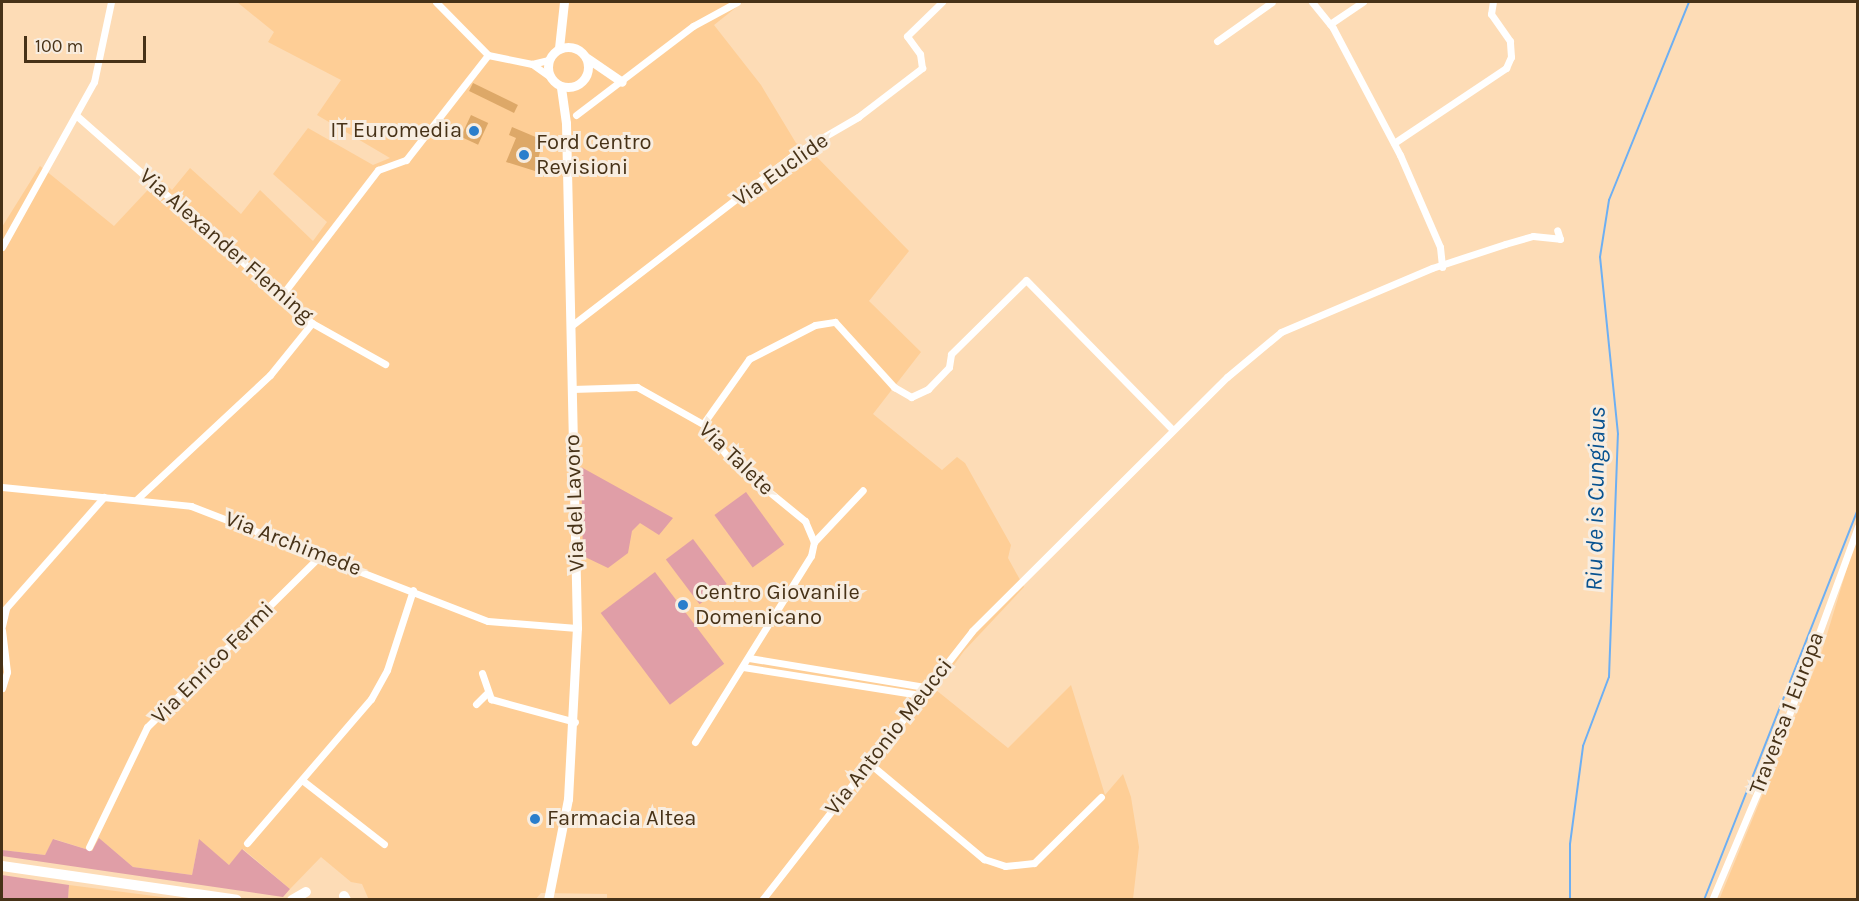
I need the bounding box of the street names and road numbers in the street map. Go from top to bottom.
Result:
street label: Via Euclide [728,128,834,212]
street label: Via Alexander Fleming [133,163,319,329]
street label: Via Talete [693,417,779,501]
street label: Via del Lavoro [559,434,591,572]
street label: Via Archimede [221,506,365,582]
street label: Via Enrico Fermi [146,596,280,730]
street label: Traversa 1 Europa [1744,628,1830,798]
street label: Via Antonio Meucci [819,653,959,821]

